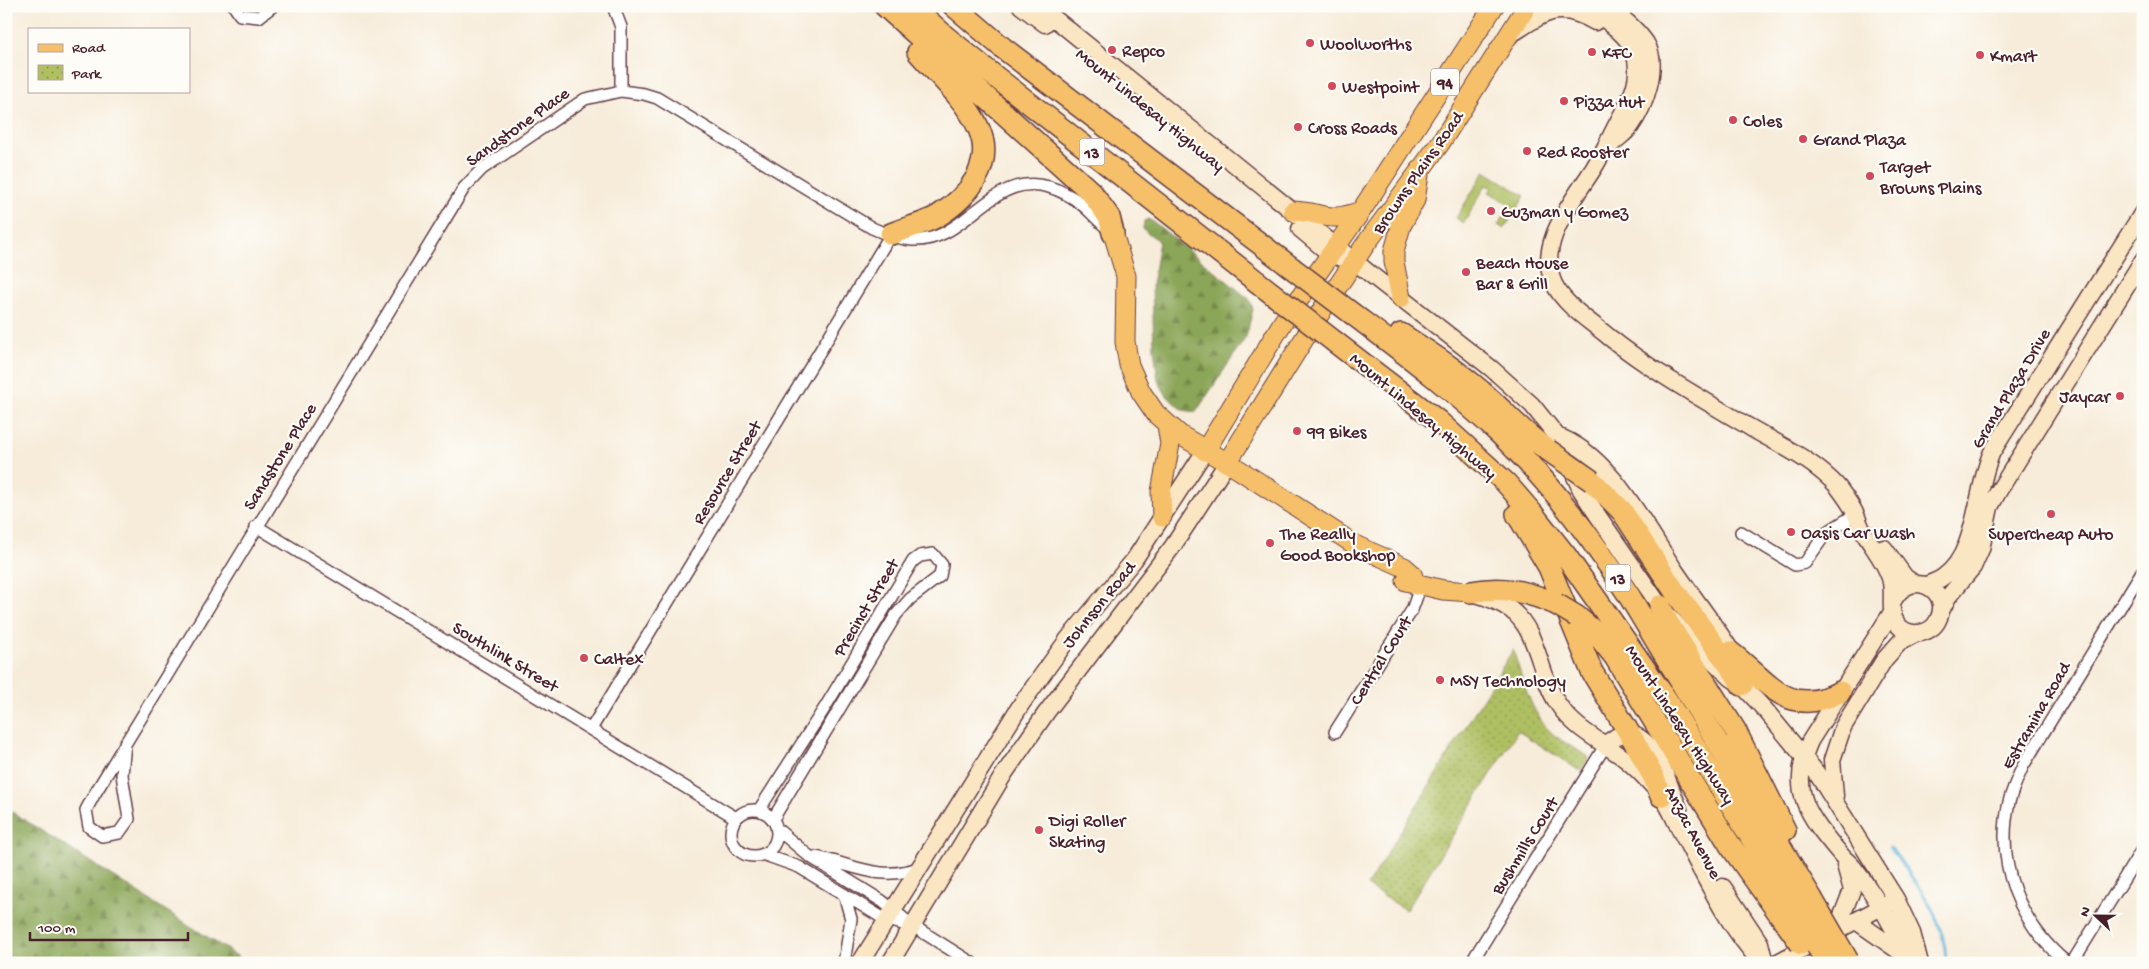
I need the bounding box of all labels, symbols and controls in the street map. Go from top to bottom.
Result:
legend [28,28,190,92]
place label: Woolworths [1320,35,1413,56]
marker: Woolworths [1304,37,1316,49]
text: Road [72,40,106,58]
place label: Repco [1122,42,1165,63]
street label: Mount Lindesay Highway [1071,44,1228,178]
marker: Repco [1106,44,1118,56]
place label: KFC [1602,44,1632,65]
marker: KFC [1586,46,1598,58]
place label: Kmart [1990,47,2038,68]
marker: Kmart [1974,49,1986,61]
text: Park [71,66,102,84]
road number: 94 [1431,68,1459,95]
place label: Westpoint [1342,78,1420,99]
marker: Westpoint [1326,80,1338,92]
street label: Sandstone Place [463,83,575,172]
place label: Pizza Hut [1573,93,1646,114]
marker: Pizza Hut [1558,95,1570,107]
street label: Browns Plains Road [1368,107,1470,240]
place label: Coles [1743,112,1783,133]
marker: Coles [1727,114,1739,126]
place label: Cross Roads [1308,119,1398,140]
marker: Cross Roads [1292,121,1304,133]
place label: Grand Plaza [1813,131,1907,152]
marker: Grand Plaza [1797,133,1809,145]
road number: 13 [1080,138,1104,166]
place label: Red Rooster [1537,143,1630,164]
marker: Red Rooster [1521,145,1533,157]
place label: Target Browns Plains [1879,158,1983,200]
marker: Target Browns Plains [1864,170,1876,182]
place label: Guzman y Gomez [1501,203,1629,224]
marker: Guzman y Gomez [1485,205,1497,217]
place label: Beach House Bar & Grill [1475,254,1569,296]
marker: Beach House Bar & Grill [1460,266,1472,278]
street label: Grand Plaza Drive [1968,325,2057,453]
street label: Mount Lindesay Highway [1344,349,1500,485]
place label: Jaycar [2059,388,2112,409]
marker: Jaycar [2114,390,2126,402]
street label: Sandstone Place [240,399,323,515]
street label: Resource Street [689,416,768,529]
place label: 99 Bikes [1306,423,1368,444]
marker: 99 Bikes [1291,425,1303,437]
marker: Supercheap Auto [2045,508,2057,520]
place label: Oasis Car Wash [1801,524,1916,545]
place label: The Really Good Bookshop [1279,525,1395,567]
place label: Supercheap Auto [1988,525,2114,546]
marker: Oasis Car Wash [1785,526,1797,538]
marker: The Really Good Bookshop [1264,537,1276,549]
street label: Precinct Street [829,554,905,662]
street label: Johnson Road [1059,557,1142,653]
road number: 13 [1606,564,1630,592]
street label: Central Court [1347,612,1419,710]
street label: Southlink Street [448,618,563,699]
street label: Mount Lindesay Highway [1619,642,1738,809]
place label: Caltex [594,650,644,671]
marker: Caltex [578,652,590,664]
street label: Estramina Road [1998,658,2077,774]
place label: MSY Technology [1450,672,1566,693]
marker: MSY Technology [1434,674,1446,686]
street label: Anzac Avenue [1659,783,1725,884]
street label: Bushmills Court [1487,792,1565,900]
place label: Digi Roller Skating [1048,812,1127,854]
marker: Digi Roller Skating [1033,824,1045,836]
north arrow [2072,892,2122,942]
text: N [2077,905,2096,919]
scale bar [30,909,188,941]
text: 100 m [37,920,76,938]

